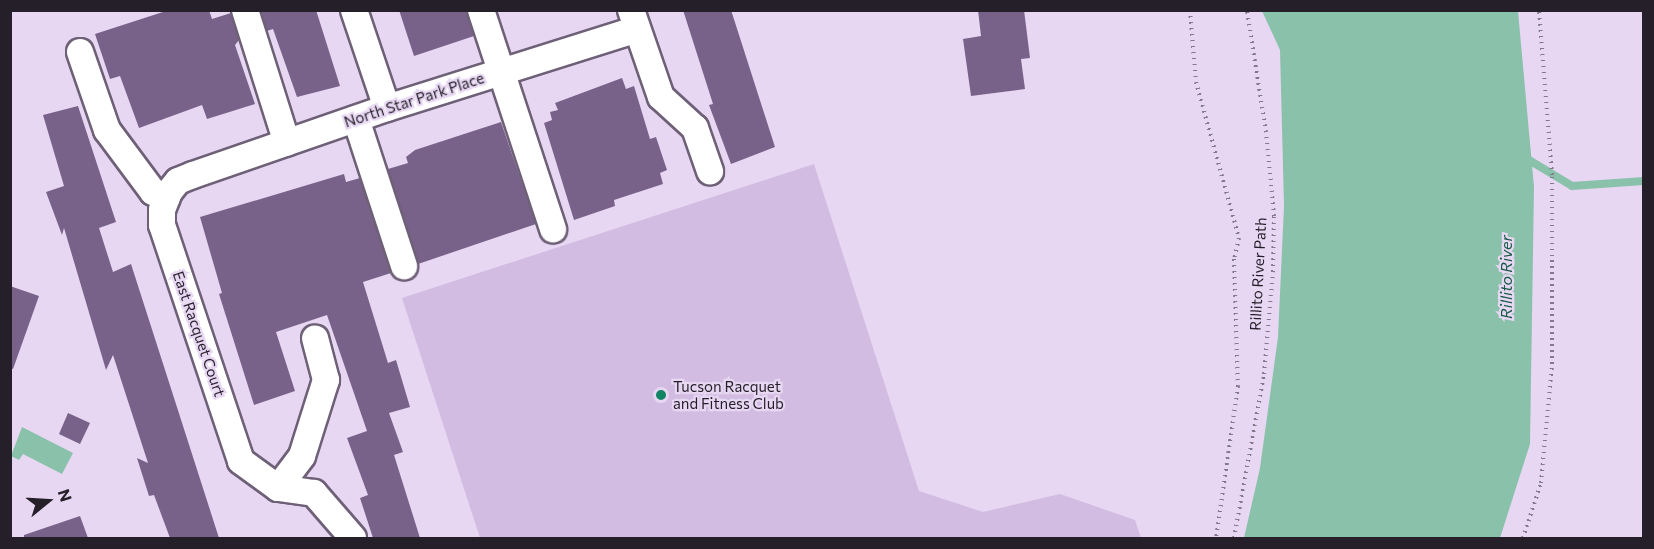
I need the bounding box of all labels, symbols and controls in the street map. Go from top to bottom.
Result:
street label: North Star Park Place [342,69,486,131]
street label: Rillito River Path [1246,217,1270,331]
water label: Rillito River [1496,235,1516,319]
street label: East Racquet Court [169,269,229,399]
place label: Tucson Racquet and Fitness Club [673,377,784,412]
marker: Tucson Racquet and Fitness Club [654,388,668,402]
north arrow [18,471,78,531]
text: N [55,487,76,504]

